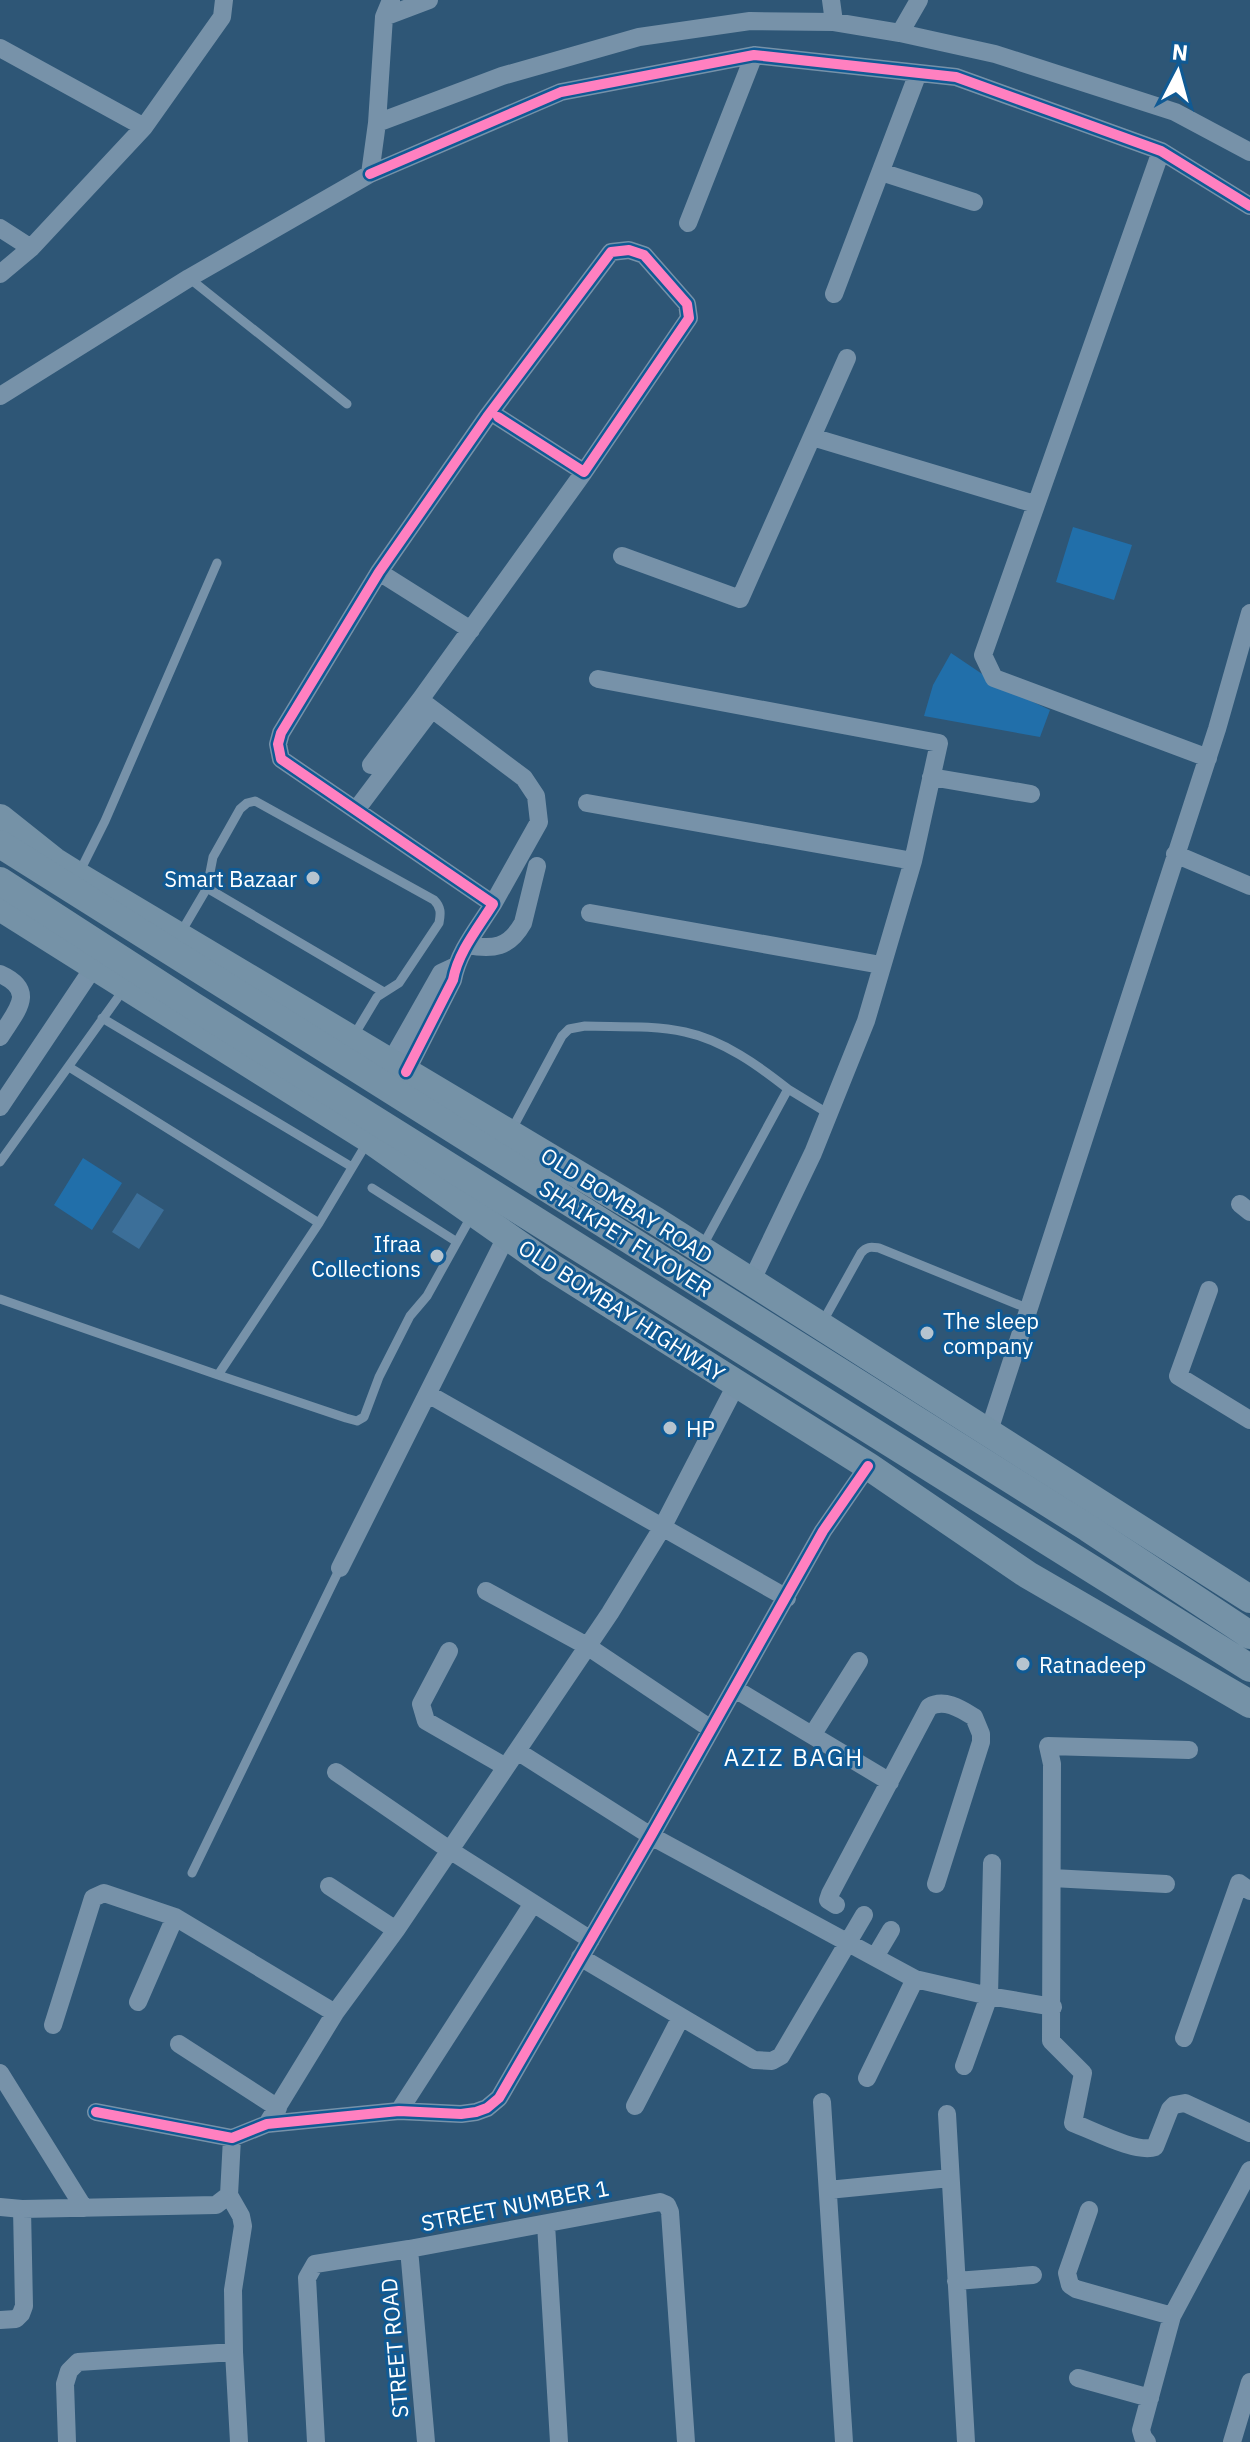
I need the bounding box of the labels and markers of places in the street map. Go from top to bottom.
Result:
place label: Smart Bazaar [164,864,297,893]
marker: Smart Bazaar [304,869,322,887]
place label: Ifraa Collections [311,1229,421,1283]
marker: Ifraa Collections [428,1247,446,1265]
place label: The sleep company [943,1306,1039,1360]
marker: The sleep company [918,1324,936,1342]
place label: HP [686,1414,715,1443]
marker: HP [661,1419,679,1437]
place label: Ratnadeep [1039,1650,1146,1679]
marker: Ratnadeep [1014,1655,1032,1673]

